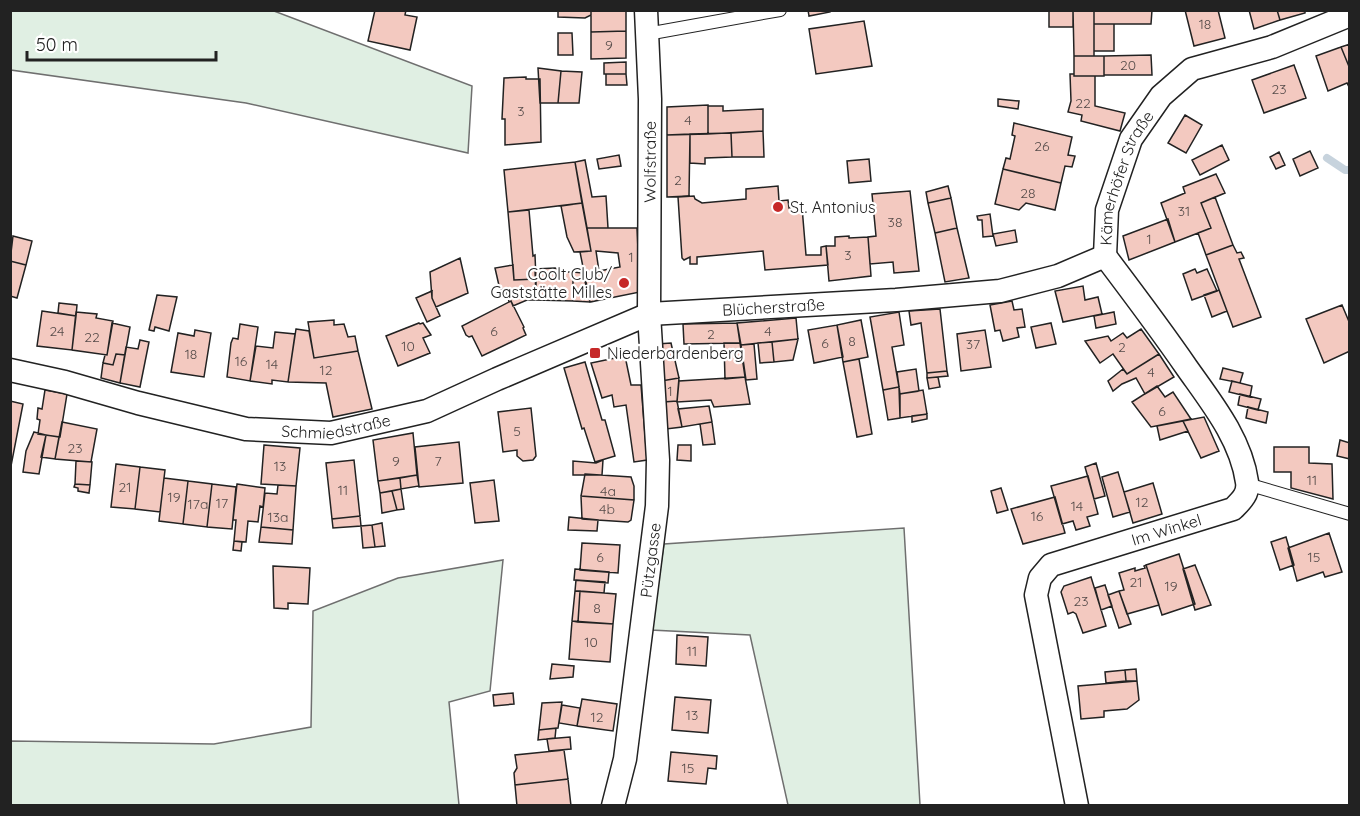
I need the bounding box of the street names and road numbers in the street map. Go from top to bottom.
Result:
street label: Kämerhöfer Straße [1095,107,1158,246]
street label: Wolfstraße [640,121,660,203]
street label: Blücherstraße [722,294,826,320]
street label: Schmiedstraße [281,410,393,443]
street label: Im Winkel [1129,509,1204,550]
street label: Pützgasse [636,521,665,599]

